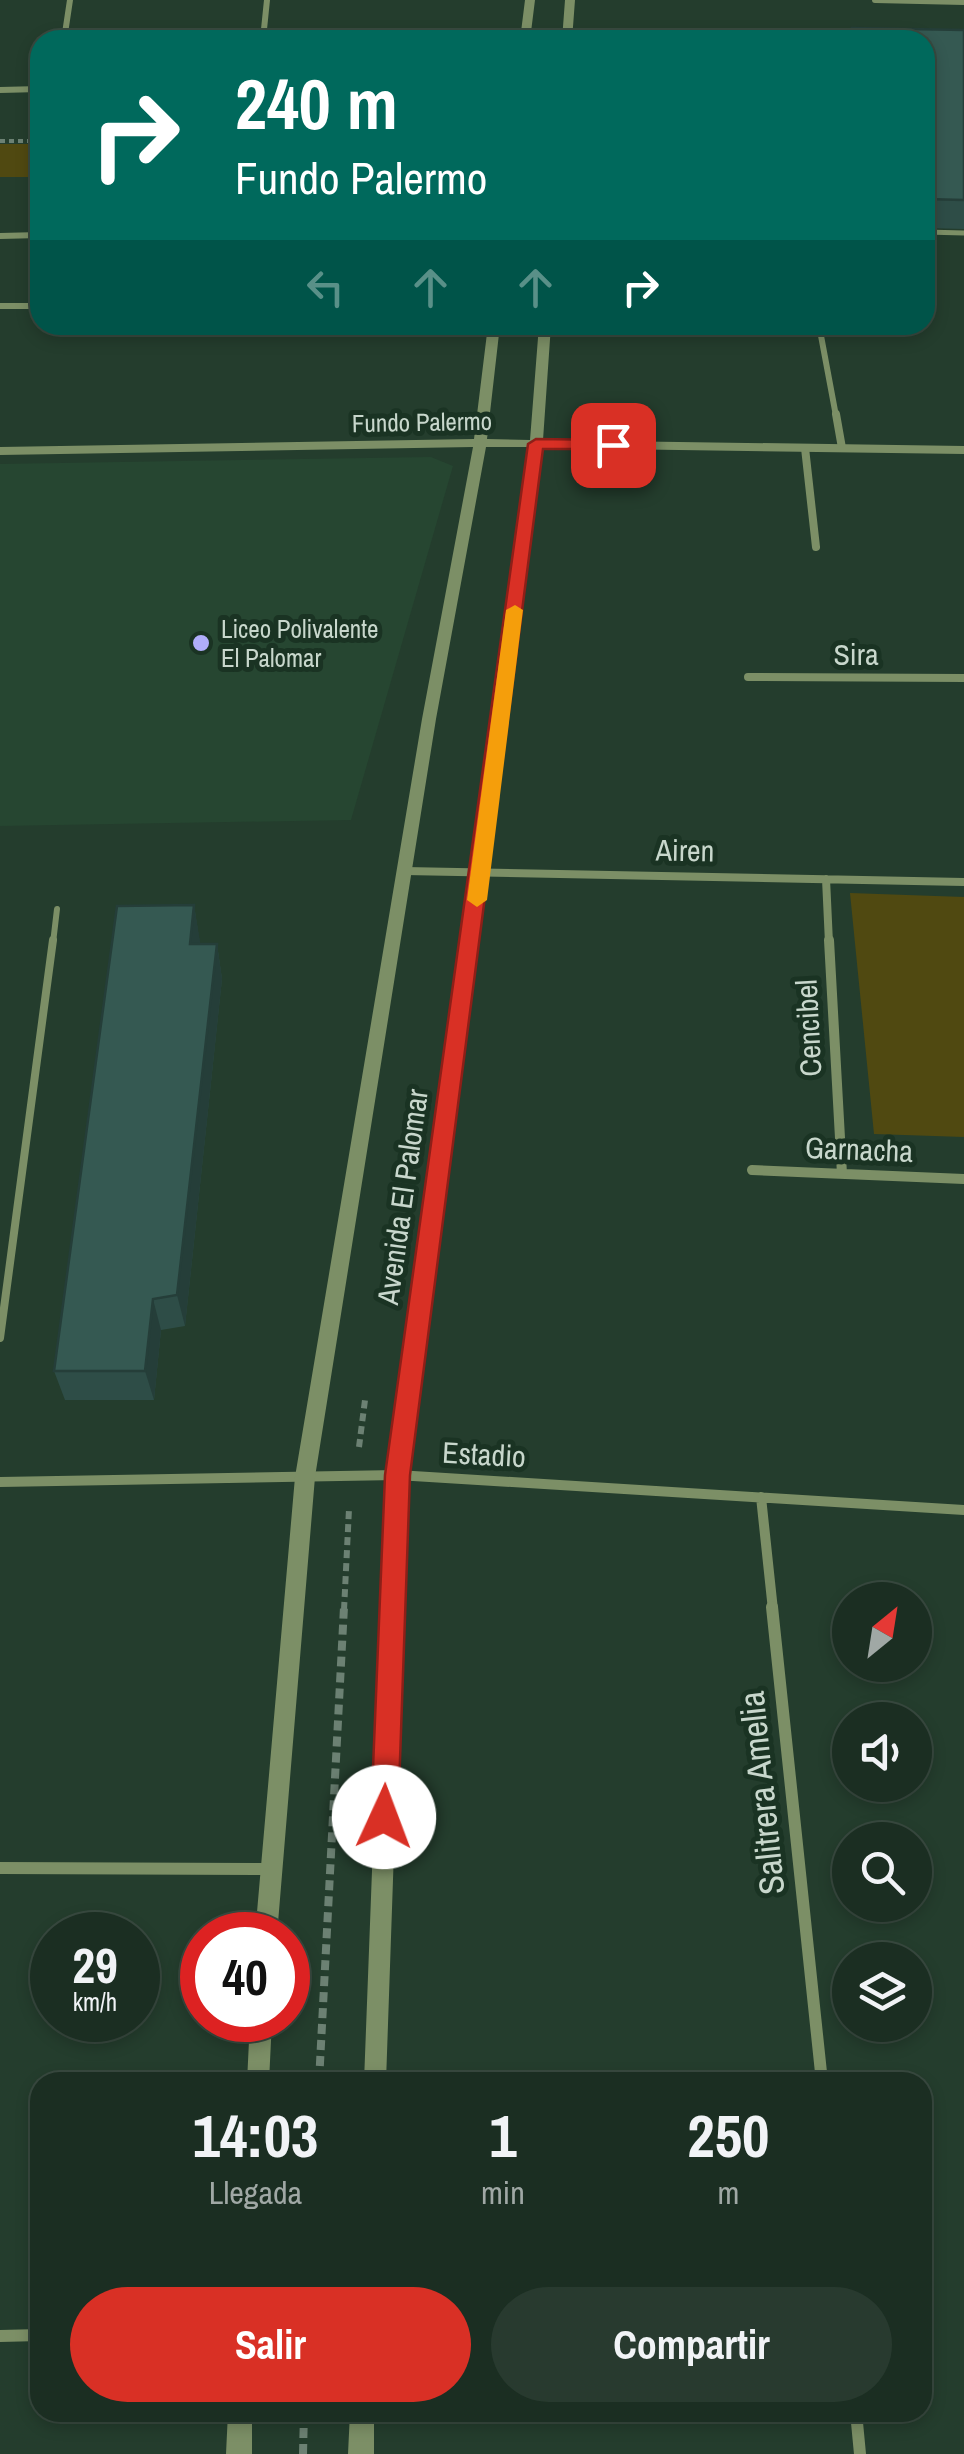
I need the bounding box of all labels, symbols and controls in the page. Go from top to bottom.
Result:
text: 240 m [235,57,398,151]
icon: right [70,70,200,200]
text: Fundo Palermo [235,147,487,208]
icon: left [298,260,353,315]
icon: ahead [403,260,458,315]
icon: ahead [508,260,563,315]
icon: right [613,260,668,315]
pin [571,403,656,488]
street label: Fundo Palermo [352,404,492,440]
icon: arrive [586,418,641,473]
place label: Liceo Polivalente El Palomar [221,612,378,675]
marker: Liceo Polivalente El Palomar [190,632,212,654]
street label: Sira [833,634,879,674]
street label: Airen [654,829,715,871]
street label: Cencibel [785,979,831,1078]
street label: Avenida El Palomar [367,1086,437,1308]
street label: Garnacha [804,1127,914,1171]
street label: Estadio [441,1432,527,1476]
north arrow [832,1582,932,1682]
map controls [832,1582,932,2042]
street label: Salitrera Amelia [727,1689,796,1897]
button: sound [832,1702,932,1802]
position arrow [332,1765,436,1869]
button: search [832,1822,932,1922]
speed limit sign: 40 [180,1912,310,2042]
text: 29 [72,1931,118,1999]
button: layers [832,1942,932,2042]
text: km/h [73,1985,117,2019]
text: 14:03 [193,2095,318,2176]
text: 1 [489,2095,517,2176]
text: 250 [687,2095,769,2176]
text: Llegada [209,2171,302,2214]
text: min [481,2171,525,2214]
text: m [717,2171,739,2214]
button: Salir [70,2287,471,2402]
button: Compartir [491,2287,892,2402]

